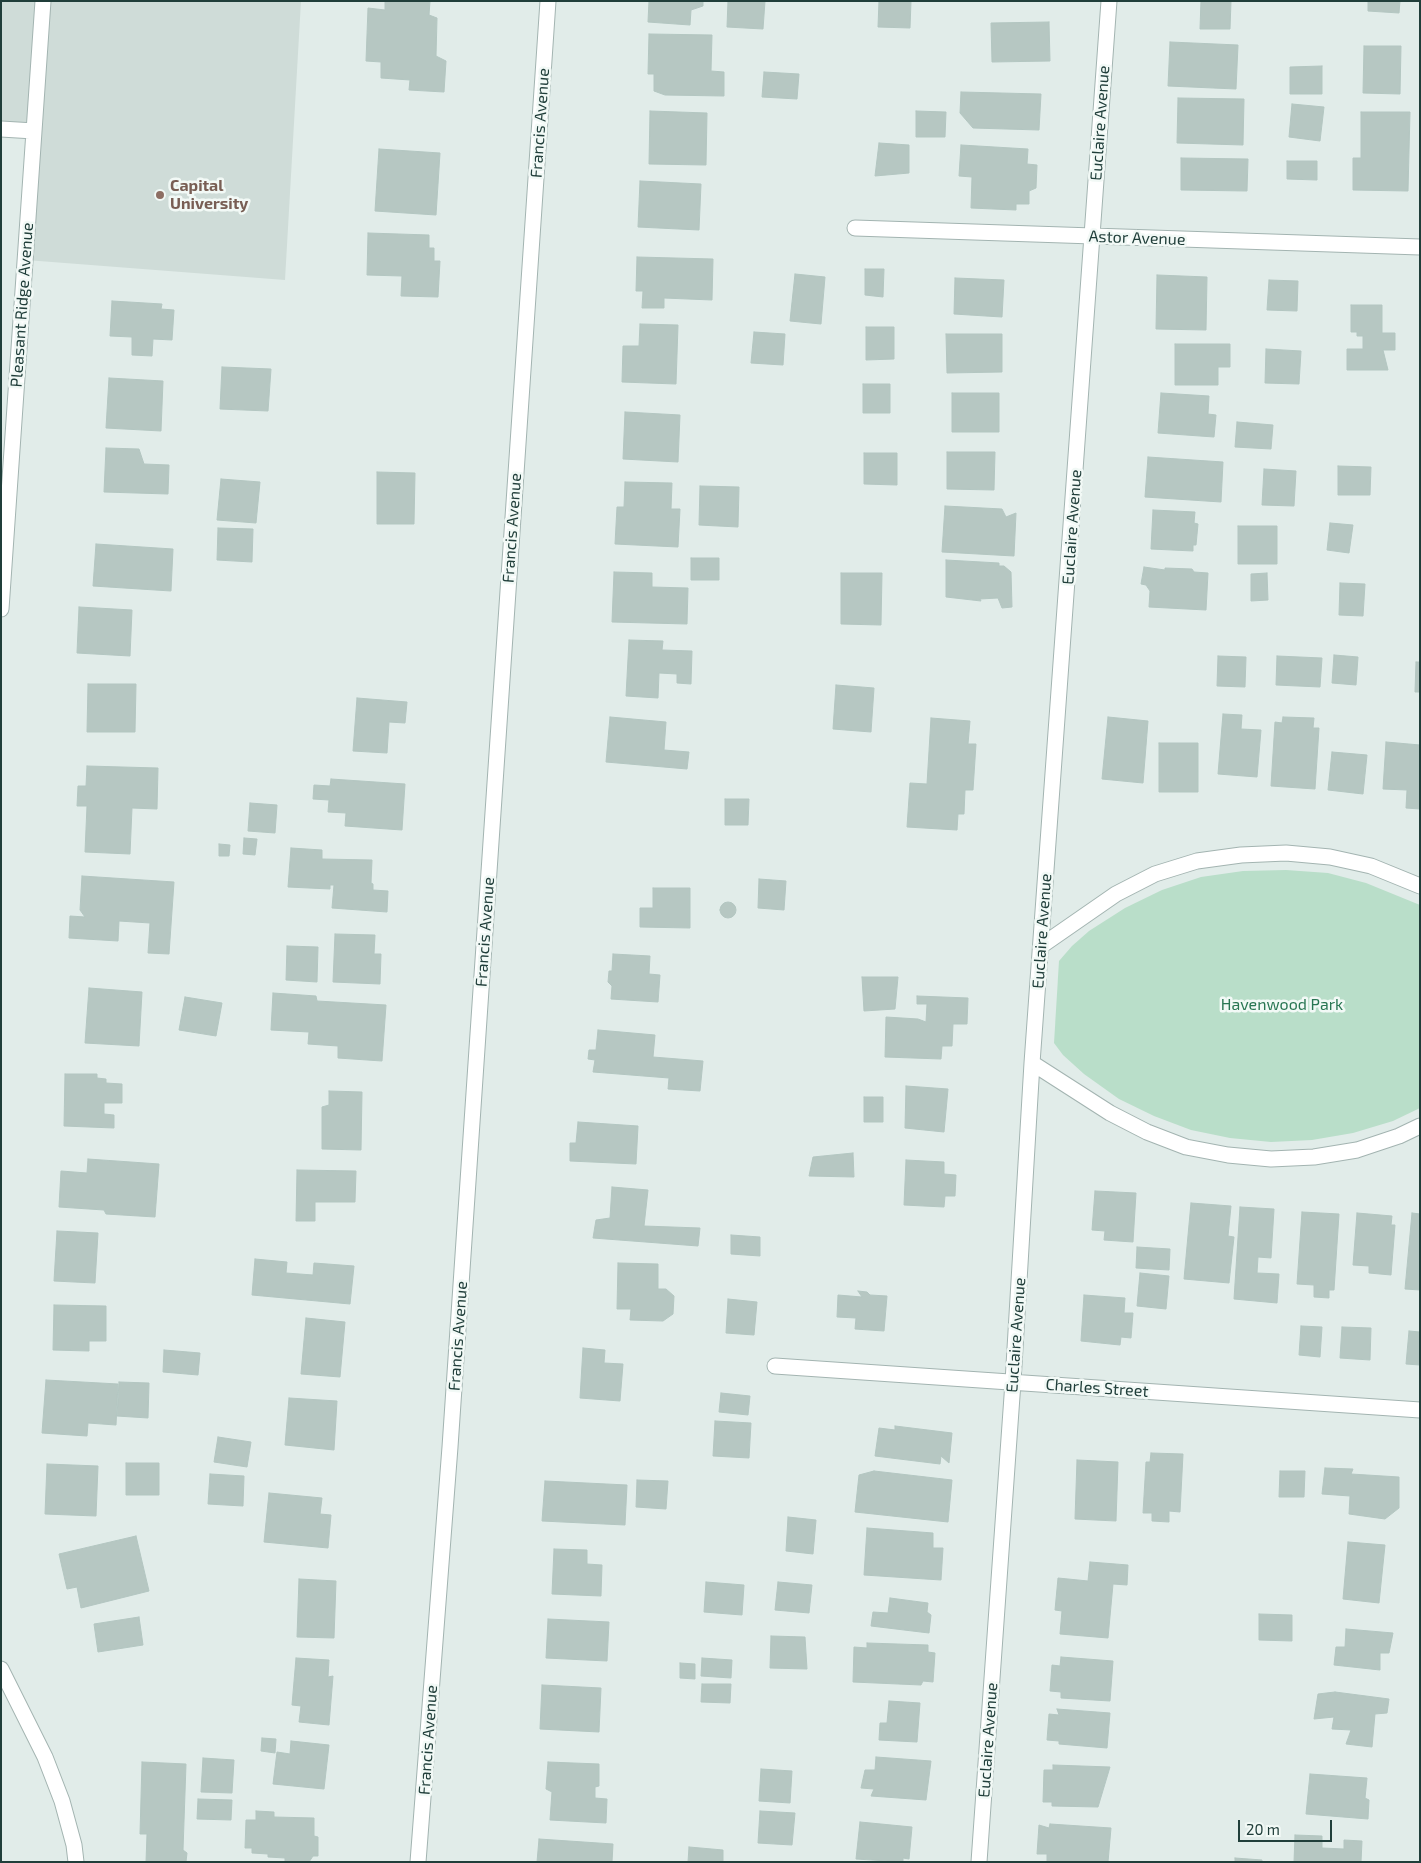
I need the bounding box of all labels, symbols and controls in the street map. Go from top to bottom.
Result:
street label: Euclaire Avenue [1086,65,1114,181]
street label: Francis Avenue [527,67,553,179]
place label: Capital University [170,176,248,214]
marker: Capital University [154,189,166,201]
street label: Pleasant Ridge Avenue [7,222,37,388]
street label: Astor Avenue [1088,227,1186,249]
street label: Euclaire Avenue [1058,469,1086,585]
street label: Francis Avenue [499,472,525,584]
street label: Euclaire Avenue [1028,873,1056,989]
street label: Francis Avenue [472,876,498,988]
park label: Havenwood Park [1221,995,1343,1015]
street label: Euclaire Avenue [1002,1277,1030,1393]
street label: Francis Avenue [445,1280,471,1392]
street label: Charles Street [1045,1375,1149,1401]
street label: Euclaire Avenue [974,1682,1002,1798]
street label: Francis Avenue [415,1684,441,1796]
scale bar [1241,1810,1335,1842]
text: 20 m [1246,1820,1280,1838]

